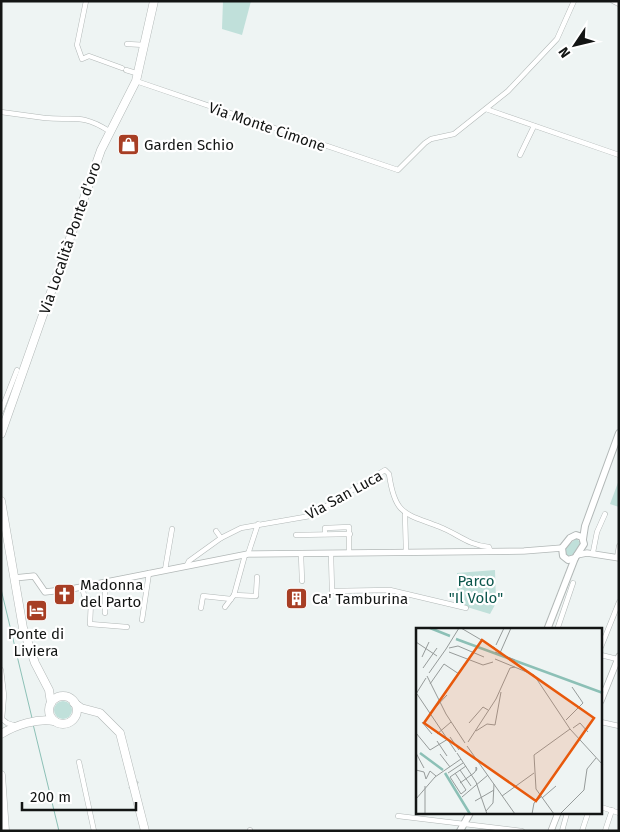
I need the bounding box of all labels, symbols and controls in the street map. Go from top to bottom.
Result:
north arrow [550,20,600,70]
text: N [555,43,574,61]
street label: Via Monte Cimone [206,99,328,155]
shop icon: Garden Schio [116,133,140,157]
place label: Garden Schio [144,136,234,154]
street label: Via Località Ponte d'oro [35,160,105,316]
street label: Via San Luca [302,467,386,523]
park label: Parco "Il Volo" [449,572,503,607]
place label: Madonna del Parto [80,576,143,611]
church icon: Madonna del Parto [52,582,76,606]
building icon: Ca' Tamburina [284,587,308,611]
place label: Ca' Tamburina [312,590,408,608]
hotel icon: Ponte di Liviera [24,599,48,623]
place label: Ponte di Liviera [8,625,64,660]
inset map [416,628,602,814]
scale bar [22,780,136,812]
text: 200 m [30,788,71,806]

